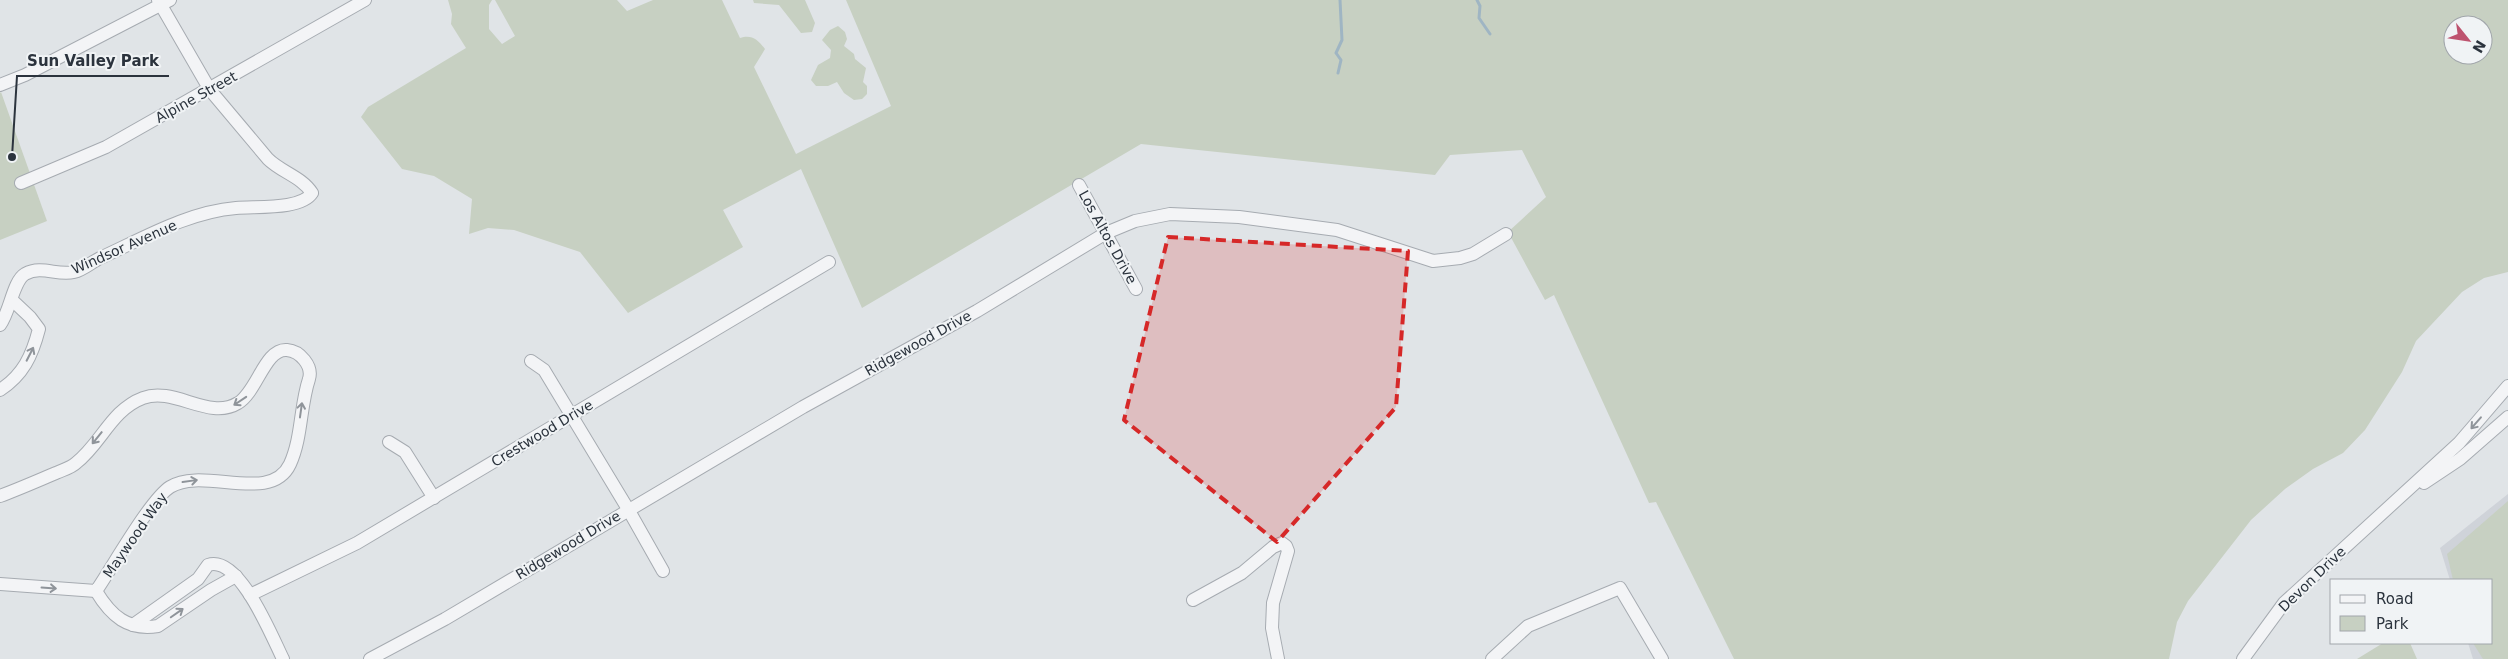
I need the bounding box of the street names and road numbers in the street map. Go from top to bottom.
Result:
street label: Alpine Street [152,68,240,126]
street label: Los Altos Drive [1076,187,1140,287]
street label: Windsor Avenue [69,217,179,277]
street label: Ridgewood Drive [862,307,974,379]
street label: Crestwood Drive [488,396,596,470]
street label: Maywood Way [100,489,170,581]
street label: Ridgewood Drive [513,507,623,583]
street label: Devon Drive [2275,543,2349,615]

